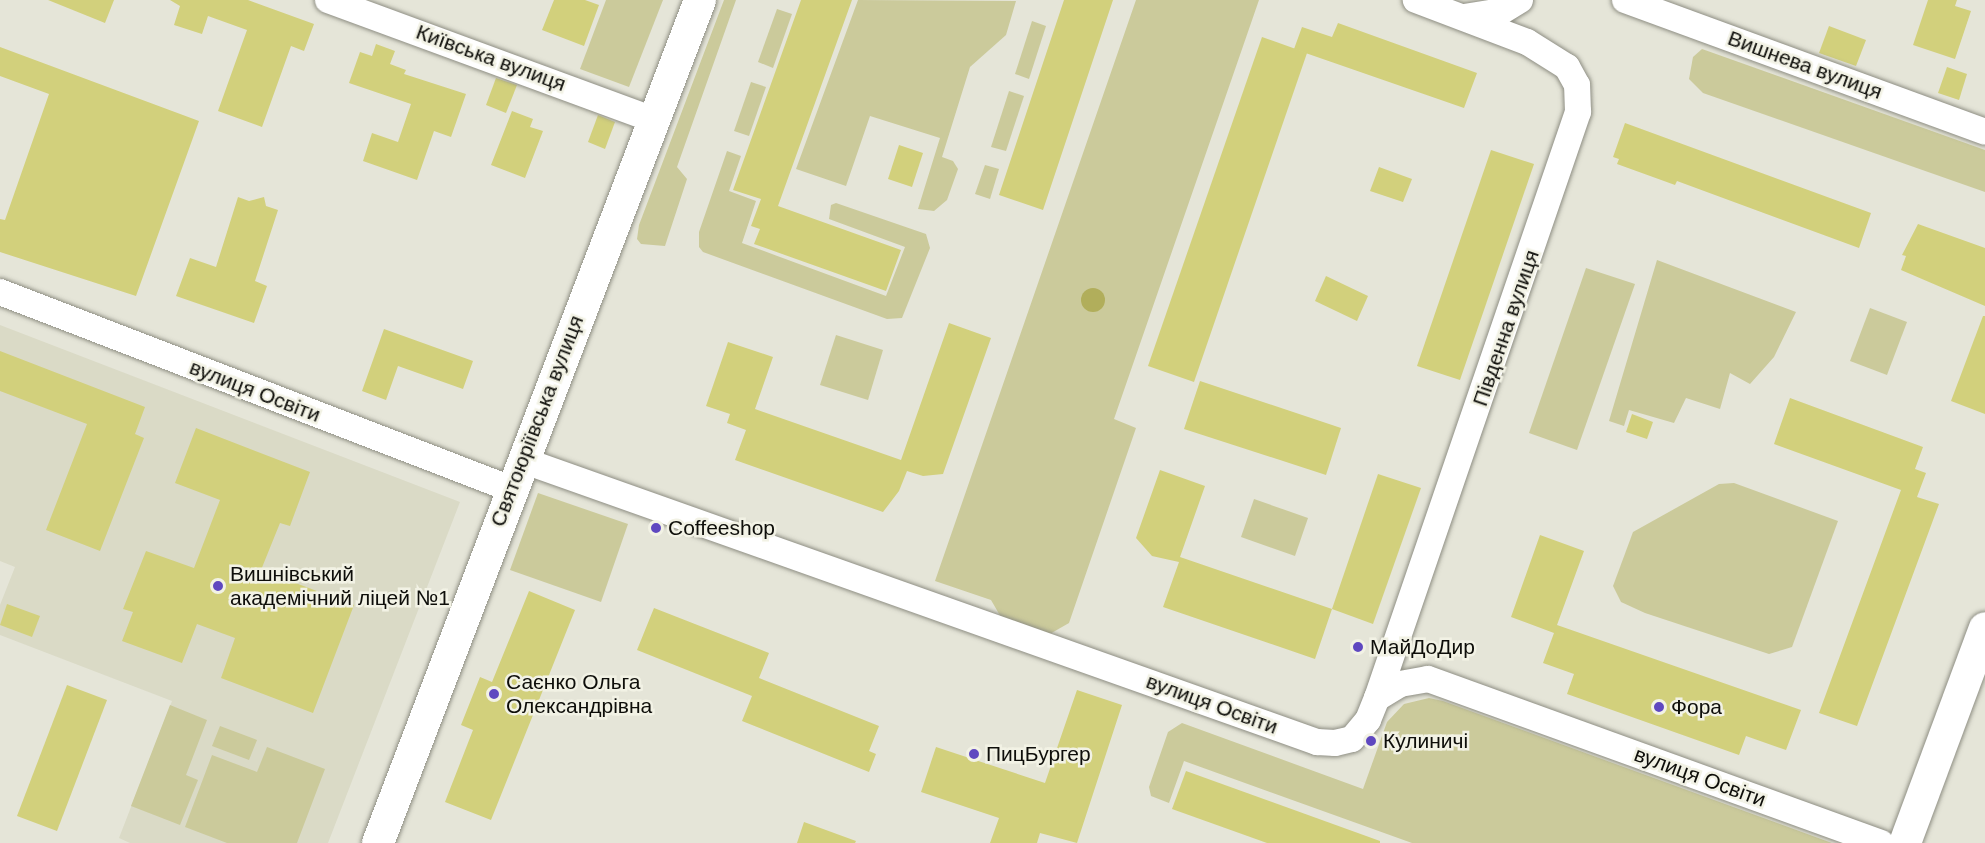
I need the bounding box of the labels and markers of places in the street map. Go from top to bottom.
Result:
place label: Coffeeshop [668,515,775,541]
marker: Coffeeshop [649,521,663,535]
place label: Вишнівський академічний ліцей №1 [230,561,450,611]
marker: Вишнівський академічний ліцей №1 [211,579,225,593]
place label: МайДоДир [1370,634,1475,660]
marker: МайДоДир [1351,640,1365,654]
place label: Саєнко Ольга Олександрівна [506,669,652,719]
marker: Саєнко Ольга Олександрівна [487,687,501,701]
place label: Фора [1671,694,1722,720]
marker: Фора [1652,700,1666,714]
place label: Кулиничі [1383,728,1468,754]
marker: Кулиничі [1364,734,1378,748]
place label: ПицБургер [986,741,1091,767]
marker: ПицБургер [967,747,981,761]

